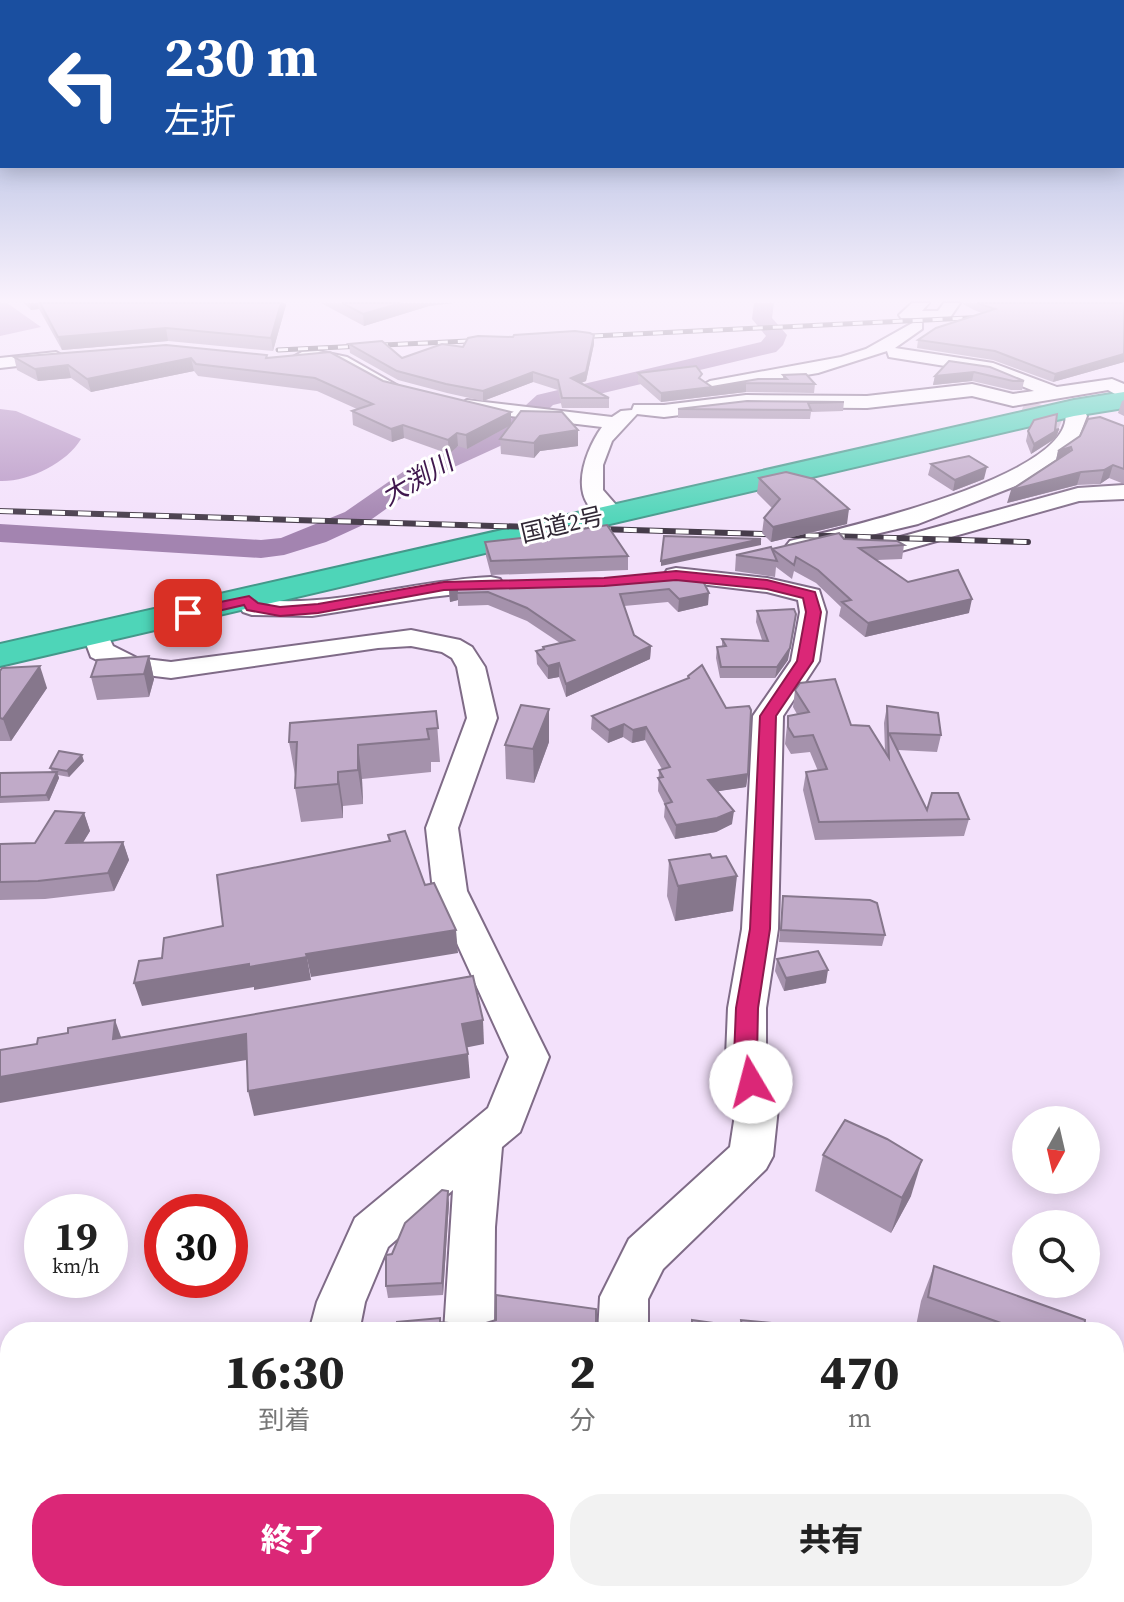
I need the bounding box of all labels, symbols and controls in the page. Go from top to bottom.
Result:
text: 230 m [164,18,318,95]
icon: left [32,32,136,136]
text: 左折 [164,96,236,145]
water label: 大渕川 [374,442,462,514]
street label: 国道2号 [517,499,607,550]
pin [154,579,222,647]
icon: arrive [166,591,210,635]
position arrow [709,1040,793,1124]
north arrow [1012,1106,1100,1194]
map controls [1012,1106,1100,1298]
speed limit sign: 30 [144,1194,248,1298]
text: 19 [54,1209,98,1263]
button: search [1012,1210,1100,1298]
text: km/h [52,1252,100,1280]
text: 16:30 [224,1338,345,1404]
text: 2 [569,1338,596,1404]
text: 470 [820,1339,899,1405]
text: m [848,1400,872,1436]
text: 到着 [259,1402,311,1438]
text: 分 [569,1402,595,1438]
button: 終了 [32,1494,554,1586]
button: 共有 [570,1494,1092,1586]

